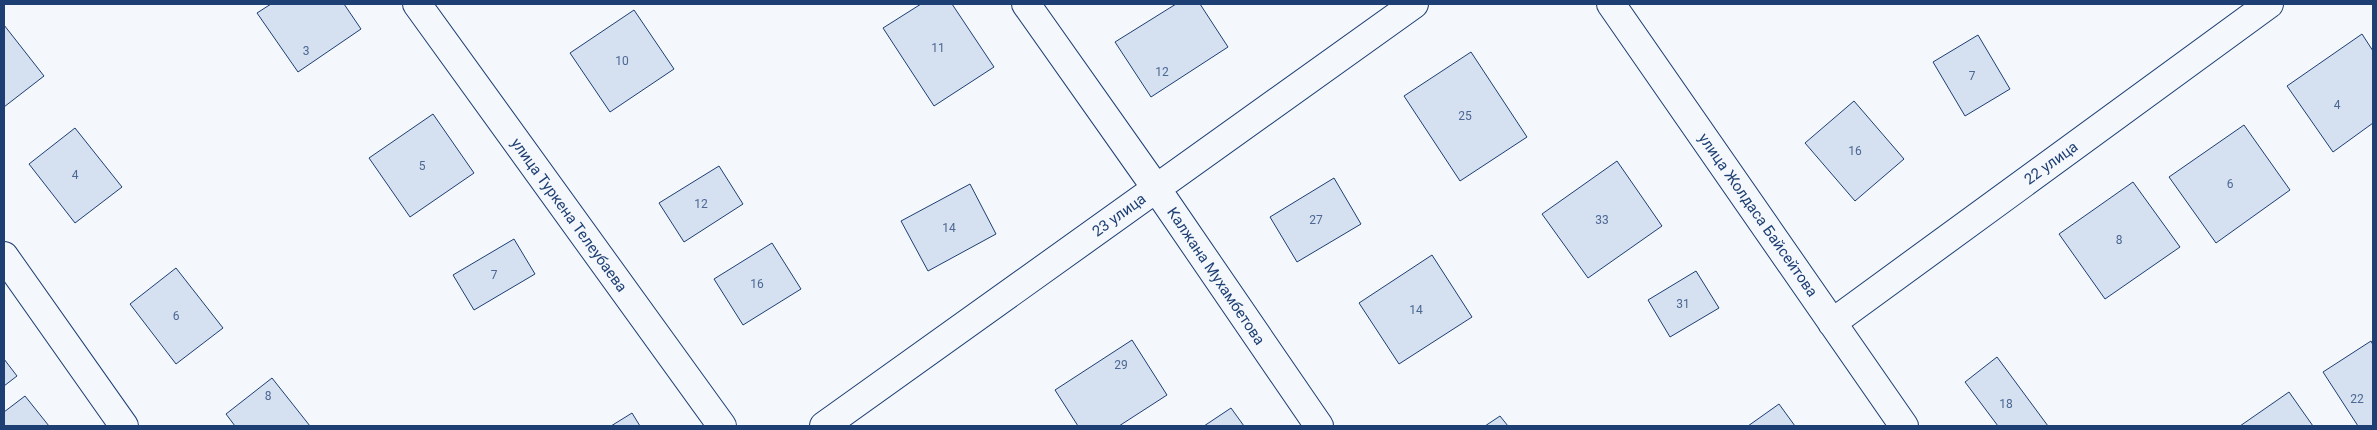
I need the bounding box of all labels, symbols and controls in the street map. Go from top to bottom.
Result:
house number: 11 [931,41,945,55]
house number: 3 [303,44,309,58]
house number: 10 [615,54,629,68]
house number: 12 [1155,65,1169,79]
house number: 7 [1969,69,1976,83]
house number: 4 [2334,98,2341,112]
house number: 25 [1458,109,1472,123]
street label: улица Жолдаса Байсейтова [1695,130,1821,300]
street label: улица Туркена Телеубаева [507,135,631,295]
street label: 22 улица [2021,138,2081,188]
house number: 16 [1848,144,1862,158]
house number: 5 [419,159,426,173]
house number: 4 [72,168,79,182]
house number: 6 [2227,177,2234,191]
street label: 23 улица [1089,190,1149,240]
house number: 12 [694,197,708,211]
street label: Калжана Мухамбетова [1163,204,1269,348]
house number: 27 [1309,213,1323,227]
house number: 33 [1595,213,1609,227]
house number: 14 [942,221,956,235]
house number: 8 [2116,233,2123,247]
house number: 7 [491,268,498,282]
house number: 16 [750,277,764,291]
house number: 31 [1676,297,1690,311]
house number: 14 [1409,303,1423,317]
house number: 6 [173,309,180,323]
house number: 29 [1114,358,1128,372]
house number: 8 [265,389,272,403]
house number: 22 [2350,392,2364,406]
house number: 18 [1999,397,2013,411]

